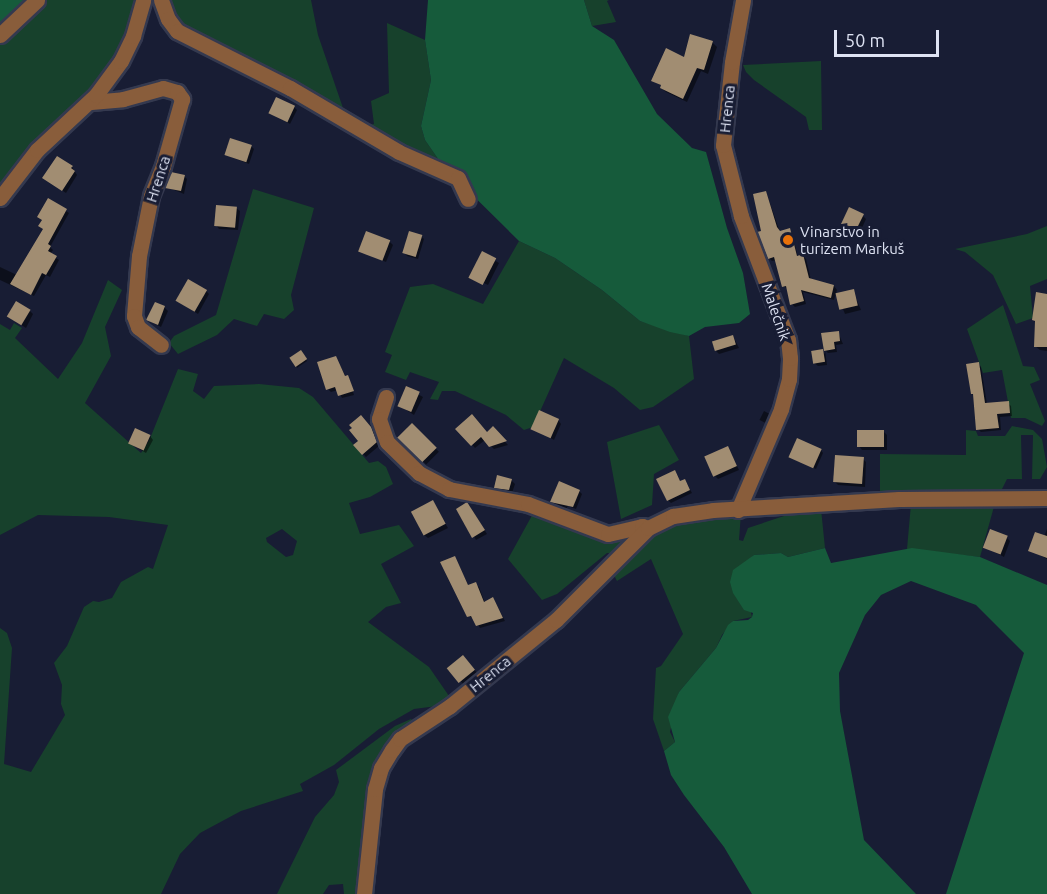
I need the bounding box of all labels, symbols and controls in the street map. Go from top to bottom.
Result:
scale bar [837,18,942,56]
text: 50 m [845,30,885,50]
street label: Hrenca [716,84,738,134]
street label: Hrenca [142,154,174,204]
place label: Vinarstvo in turizem Markuš [800,222,904,257]
marker: Vinarstvo in turizem Markuš [781,233,795,247]
street label: Malečnik [758,281,794,343]
street label: Hrenca [466,652,514,696]

